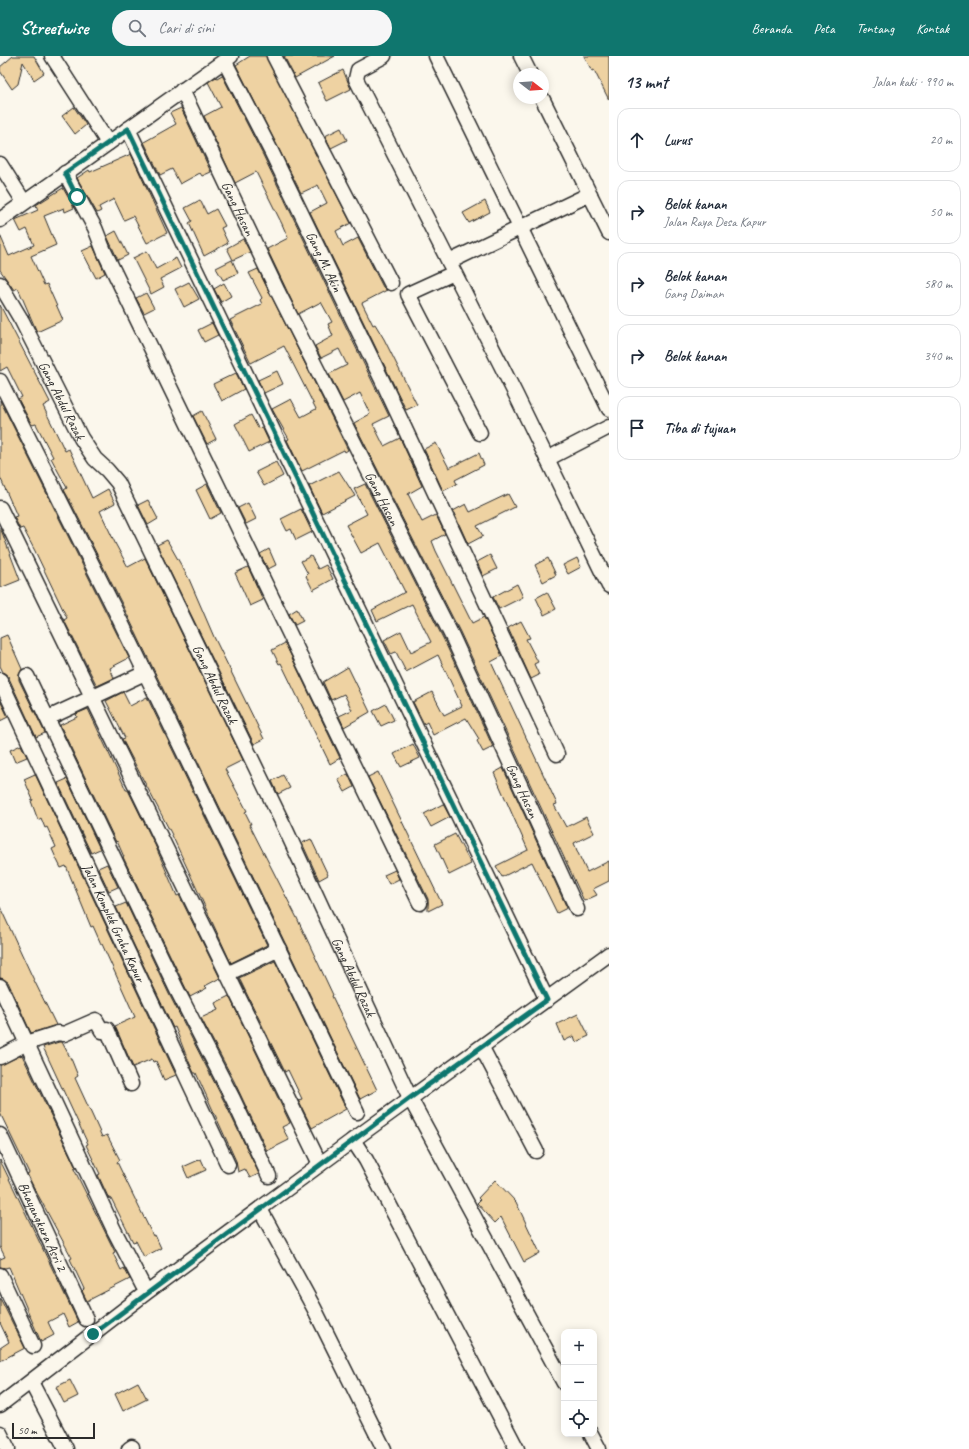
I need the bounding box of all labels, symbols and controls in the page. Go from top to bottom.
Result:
search box [112,10,392,46]
text: Streetwise [20,16,88,40]
icon: search [126,17,148,39]
text: Cari di sini [158,19,214,38]
text: Beranda [752,20,792,37]
text: Peta [814,20,835,37]
text: Tentang [857,20,894,37]
text: Kontak [916,20,949,37]
north arrow [513,68,549,104]
text: 13 mnt [625,72,668,93]
text: Jalan kaki · 990 m [873,74,953,90]
icon: ahead [626,129,648,151]
text: Lurus [664,131,692,150]
text: 20 m [930,132,952,148]
street label: Gang Hasan [218,178,259,239]
route start [68,188,86,206]
text: Belok kanan [664,195,727,214]
icon: right [626,201,648,223]
text: 50 m [930,204,952,220]
text: Jalan Raya Desa Kapur [664,214,766,230]
street label: Gang M. Akin [303,229,347,295]
text: Belok kanan [664,267,727,286]
icon: right [626,273,648,295]
text: 580 m [924,276,952,292]
text: Gang Daiman [664,286,724,302]
icon: right [626,345,648,367]
text: Belok kanan [664,347,727,366]
text: 340 m [924,348,952,364]
street label: Gang Abdul Razak [35,358,90,444]
icon: arrive [626,417,648,439]
text: Tiba di tujuan [664,419,735,438]
street label: Gang Hasan [362,469,403,529]
street label: Gang Abdul Razak [189,642,242,728]
street label: Gang Hasan [503,761,543,821]
street label: Jalan Komplek Graha Kapur [78,860,150,986]
street label: Gang Abdul Razak [328,935,380,1021]
street label: Bhayangkara Asri 2 [15,1179,72,1275]
route end [84,1325,102,1343]
map controls [561,1329,597,1437]
button: + [561,1329,597,1365]
button: − [561,1365,597,1401]
button: locate [561,1401,597,1437]
scale bar [12,1421,95,1440]
text: 50 m [18,1423,37,1437]

